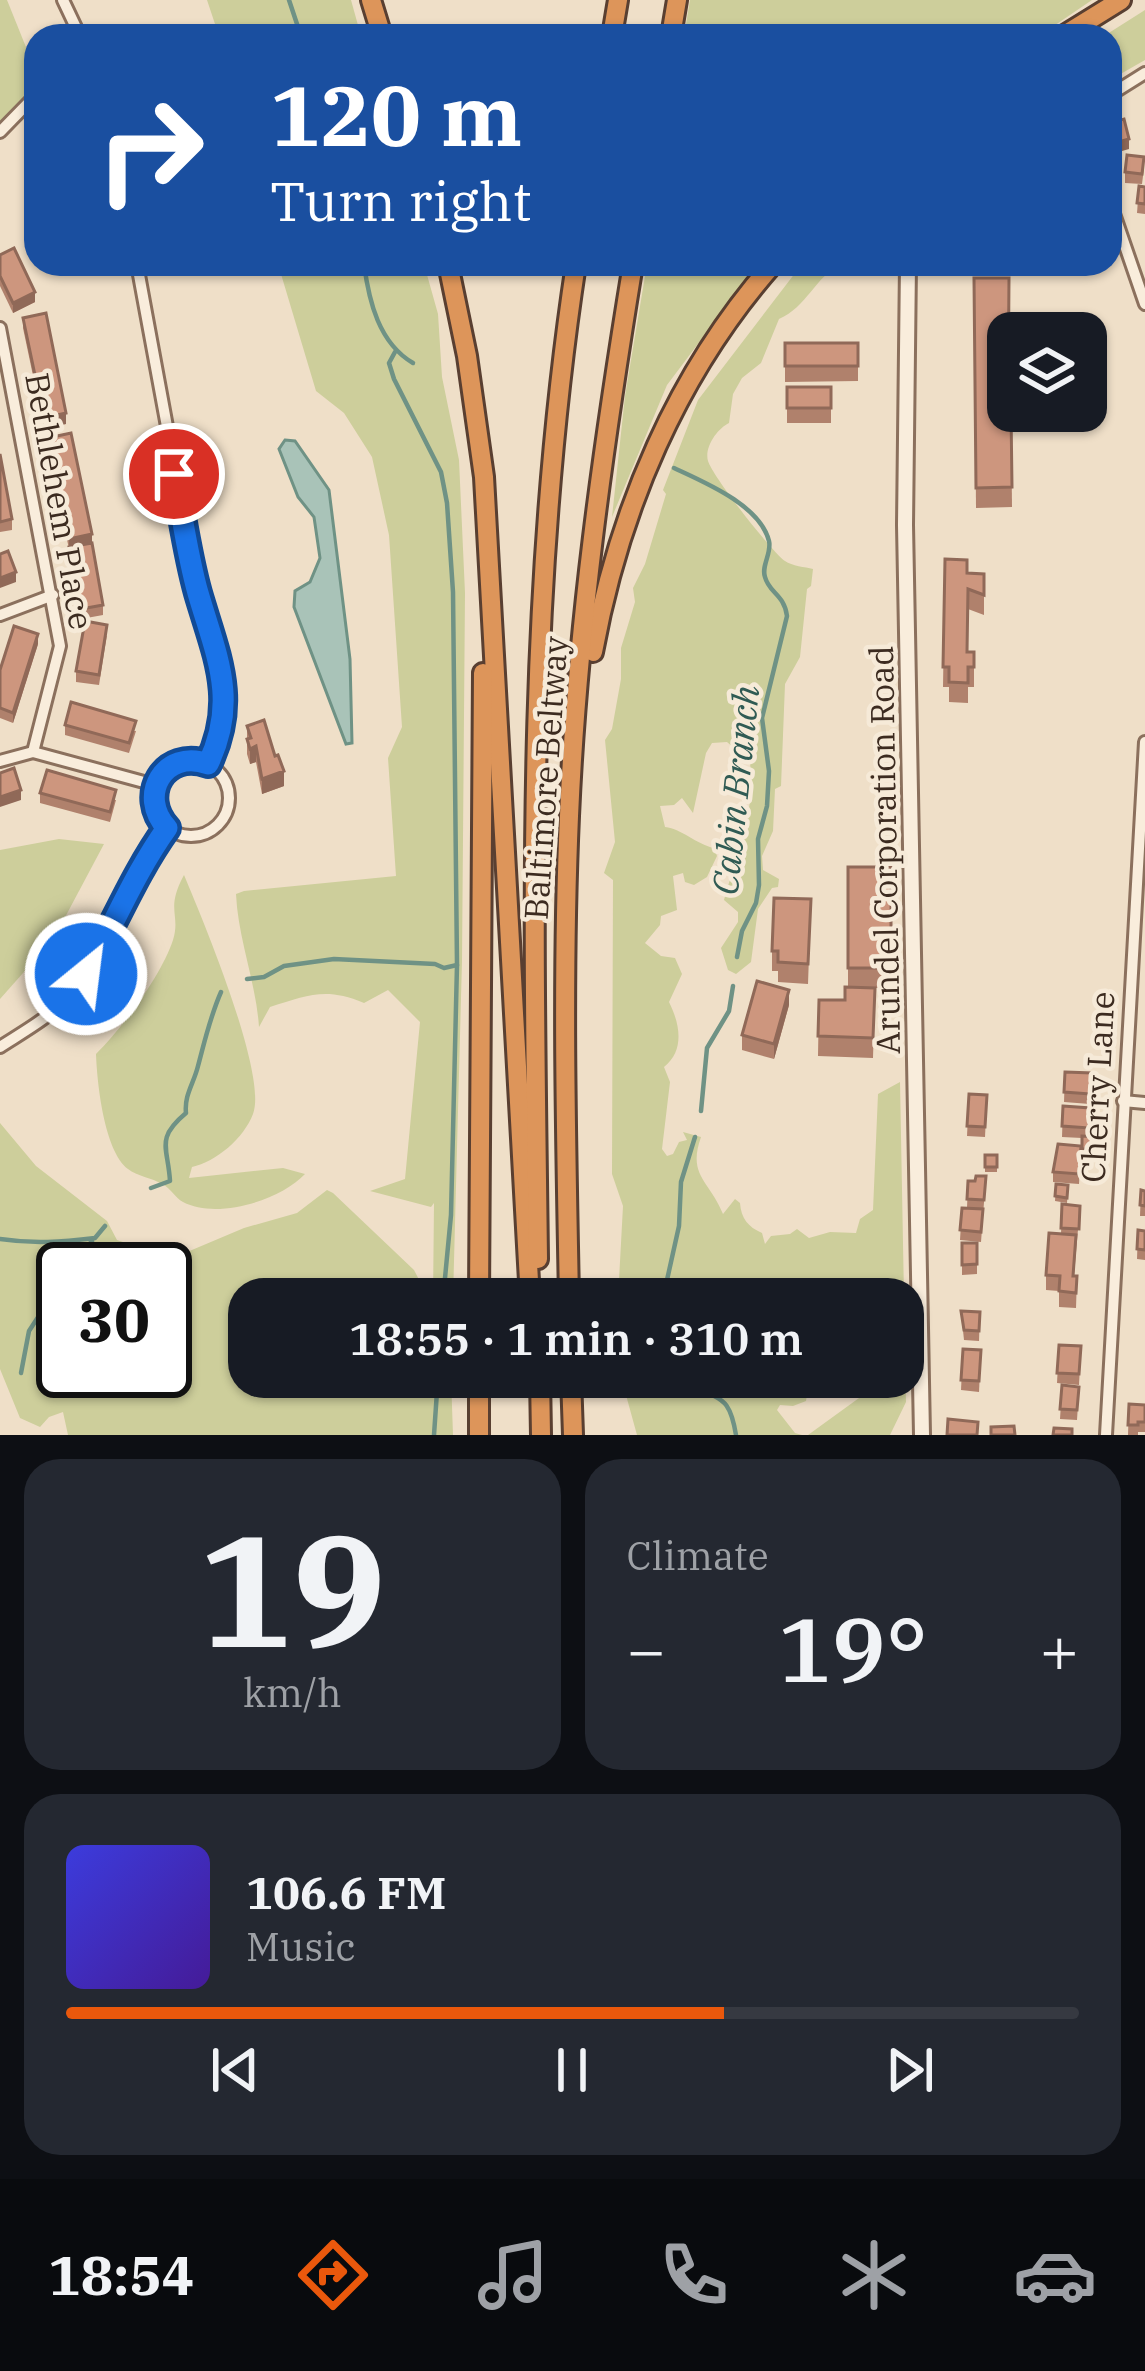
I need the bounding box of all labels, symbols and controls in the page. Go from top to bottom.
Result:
text: 120 m [270,60,522,169]
icon: right [72,72,228,228]
text: Turn right [270,166,532,236]
map controls [987,312,1107,432]
button: layers [987,312,1107,432]
street label: Bethlehem Place [16,369,104,633]
pin [123,423,225,525]
icon: arrive [141,441,207,507]
street label: Baltimore Beltway [514,634,576,921]
street label: Arundel Corporation Road [859,645,909,1055]
water label: Cabin Branch [701,683,769,897]
position arrow [23,911,149,1037]
street label: Cherry Lane [1071,990,1123,1184]
speed limit sign: 30 [36,1242,192,1398]
text: 18:55 · 1 min · 310 m [349,1309,803,1367]
text: 19 [199,1487,386,1690]
text: Climate [627,1530,769,1581]
text: 19° [778,1590,928,1707]
text: − [627,1606,666,1692]
text: + [1039,1606,1079,1692]
text: km/h [243,1667,342,1718]
text: 106.6 FM [246,1863,446,1921]
text: Music [246,1921,356,1972]
icon: previous [202,2037,268,2103]
icon: pause [539,2037,605,2103]
icon: next [877,2037,943,2103]
icon: directions [291,2233,375,2317]
icon: music [471,2233,555,2317]
icon: phone [652,2233,736,2317]
icon: climate [832,2233,916,2317]
icon: car [1013,2233,1097,2317]
text: 18:54 [48,2240,194,2310]

